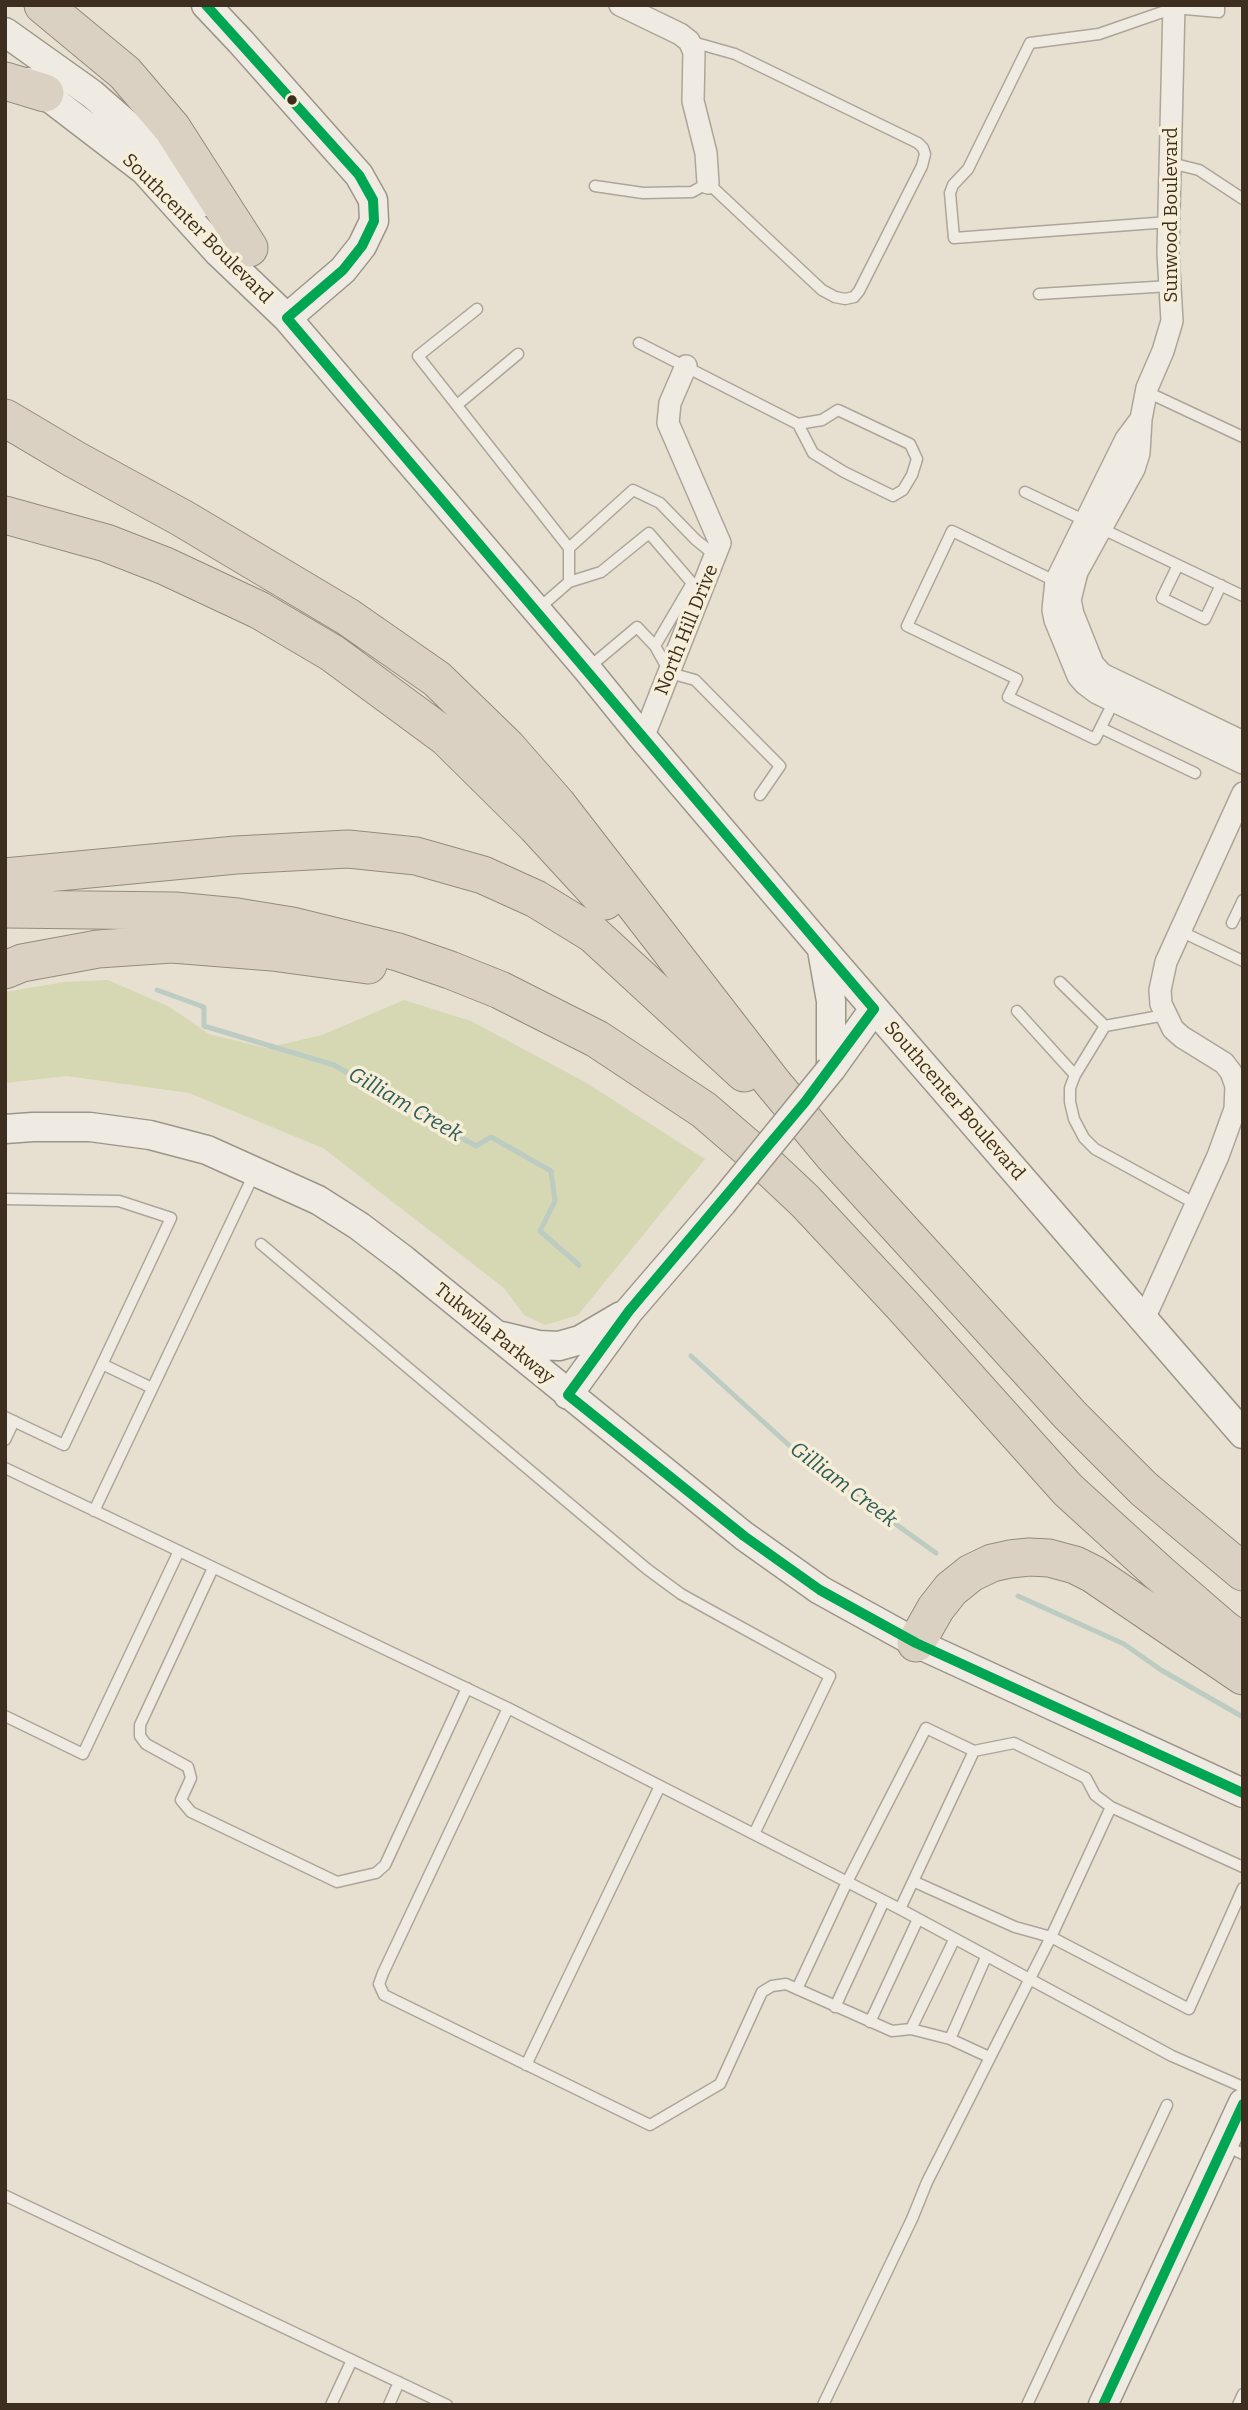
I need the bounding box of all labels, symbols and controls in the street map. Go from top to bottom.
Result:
unlabelled marker [285,93,299,107]
street label: Sunwood Boulevard [1161,127,1183,303]
street label: Southcenter Boulevard [117,149,277,309]
street label: North Hill Drive [650,561,724,699]
street label: Southcenter Boulevard [879,1017,1029,1185]
water label: Gilliam Creek [344,1062,466,1148]
street label: Tukwila Parkway [429,1279,559,1389]
water label: Gilliam Creek [785,1437,901,1533]

